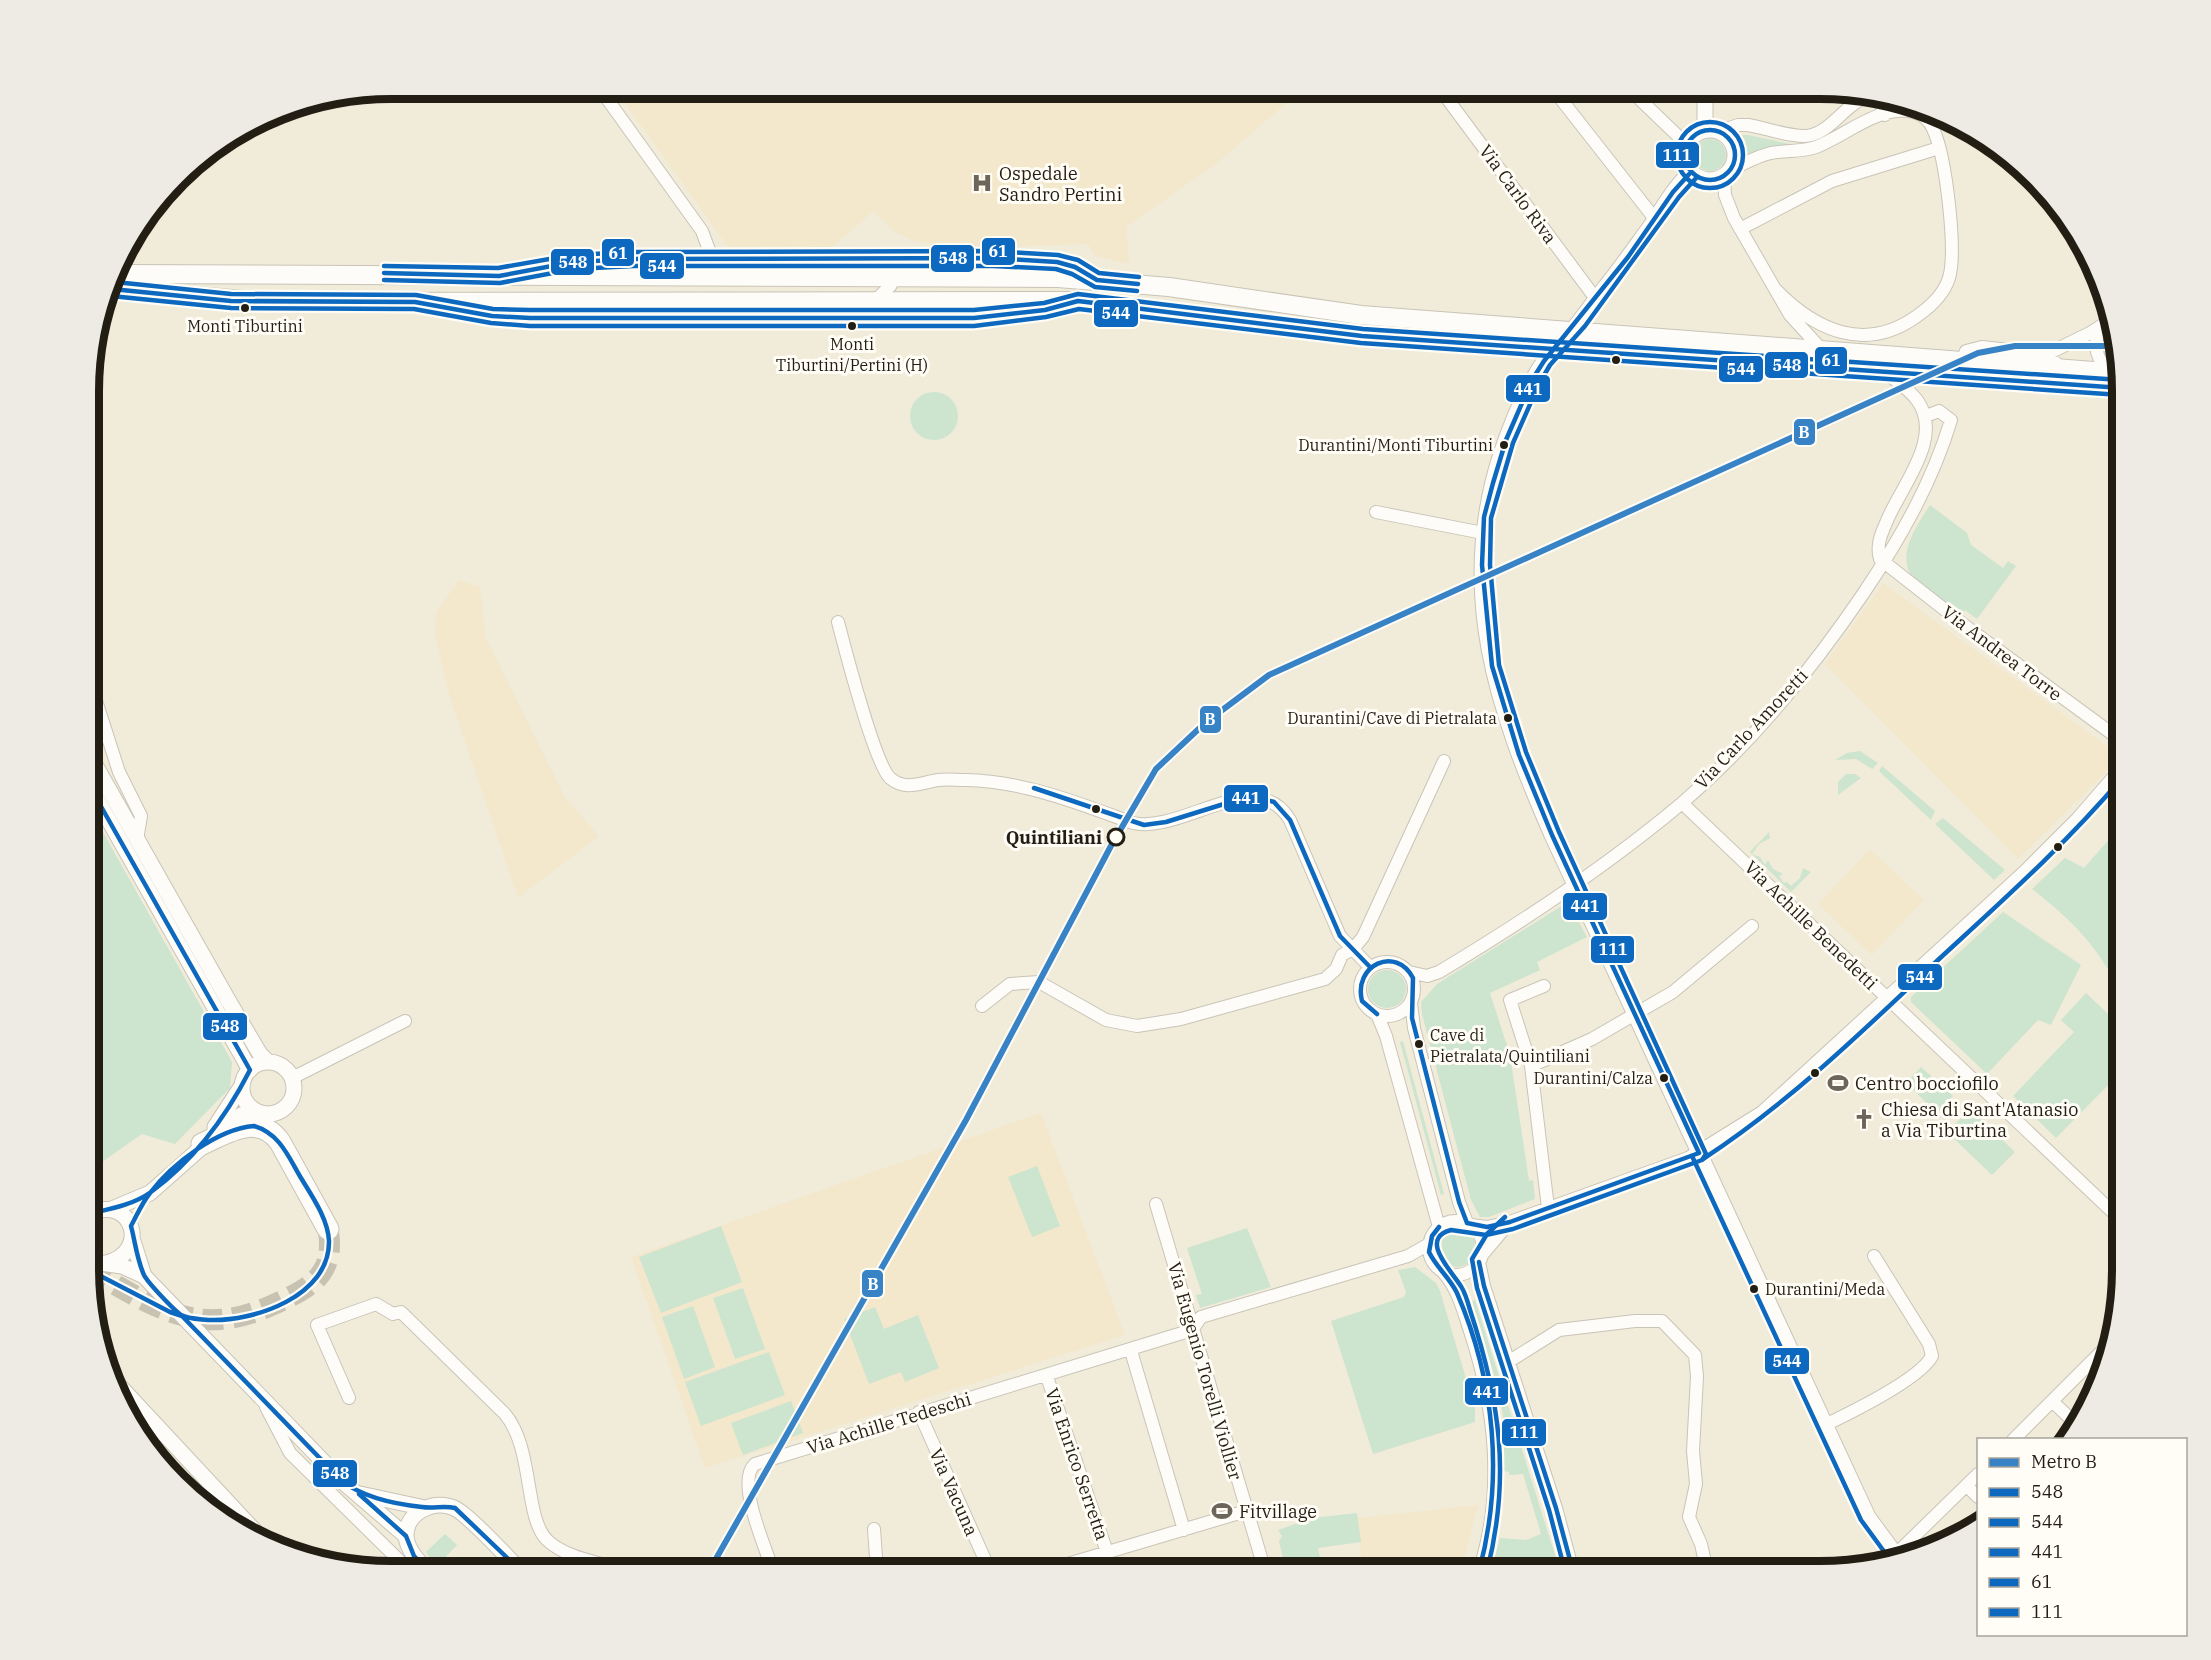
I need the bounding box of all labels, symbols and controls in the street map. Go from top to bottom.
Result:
street label: Via Carlo Riva [1474,140,1562,248]
line badge: 111 [1655,141,1700,169]
text: 111 [1663,145,1691,165]
place label: Ospedale Sandro Pertini [999,162,1122,206]
hospital icon: Ospedale Sandro Pertini [970,171,994,195]
line badge: 61 [981,237,1016,266]
line badge: 61 [601,238,635,267]
text: 61 [988,241,1008,261]
text: 61 [608,243,628,263]
line badge: 548 [930,244,975,273]
line badge: 548 [550,248,595,276]
text: 548 [939,248,968,268]
text: 548 [559,252,588,272]
line badge: 544 [639,252,685,280]
text: 544 [648,256,677,276]
line badge: 544 [1093,299,1139,328]
marker: Monti Tiburtini [239,302,251,314]
text: 544 [1102,303,1131,323]
place label: Monti Tiburtini [187,316,303,336]
marker: Monti Tiburtini/Pertini (H) [846,320,858,332]
place label: Monti Tiburtini/Pertini (H) [776,334,928,375]
line badge: 61 [1814,346,1848,375]
text: 61 [1821,350,1841,370]
line badge: 548 [1764,351,1809,379]
unlabelled marker [1610,354,1622,366]
line badge: 544 [1718,355,1764,383]
text: 548 [1773,355,1802,375]
text: 544 [1727,359,1756,379]
line badge: 441 [1505,374,1551,403]
text: 441 [1514,379,1542,399]
line badge: B [1793,418,1816,446]
text: B [1798,422,1810,442]
place label: Durantini/Monti Tiburtini [1298,435,1493,455]
marker: Durantini/Monti Tiburtini [1498,439,1510,451]
street label: Via Andrea Torre [1937,600,2067,706]
street label: Via Carlo Amoretti [1689,664,1813,794]
line badge: B [1199,705,1222,734]
place label: Durantini/Cave di Pietralata [1287,708,1497,728]
text: B [1204,709,1216,729]
marker: Durantini/Cave di Pietralata [1502,712,1514,724]
line badge: 441 [1223,784,1269,813]
text: 441 [1232,788,1260,808]
unlabelled marker [1090,803,1102,815]
place label: Quintiliani [1006,826,1102,849]
marker: Quintiliani [1107,828,1125,846]
unlabelled marker [2052,841,2064,853]
street label: Via Achille Benedetti [1740,856,1883,995]
line badge: 441 [1562,892,1608,921]
text: 441 [1571,896,1599,916]
line badge: 111 [1590,935,1635,964]
text: 111 [1599,939,1627,959]
line badge: 544 [1897,963,1943,991]
text: 544 [1906,967,1935,987]
line badge: 548 [202,1012,248,1041]
text: 548 [211,1016,240,1036]
place label: Cave di Pietralata/Quintiliani [1430,1025,1590,1066]
marker: Cave di Pietralata/Quintiliani [1413,1038,1425,1050]
unlabelled marker [1809,1067,1821,1079]
place label: Durantini/Calza [1533,1068,1653,1088]
sports icon: Centro bocciofilo [1826,1071,1850,1095]
marker: Durantini/Calza [1658,1072,1670,1084]
place label: Centro bocciofilo [1855,1072,1999,1095]
place label: Chiesa di Sant'Atanasio a Via Tiburtina [1881,1098,2078,1142]
church icon: Chiesa di Sant'Atanasio a Via Tiburtina [1852,1107,1876,1131]
street label: Via Eugenio Torelli Viollier [1163,1259,1247,1483]
line badge: B [861,1269,884,1298]
text: B [867,1274,879,1294]
place label: Durantini/Meda [1765,1279,1885,1299]
marker: Durantini/Meda [1748,1283,1760,1295]
line badge: 544 [1764,1347,1810,1375]
text: 544 [1773,1351,1802,1371]
line badge: 441 [1464,1377,1509,1406]
text: 441 [1473,1382,1501,1402]
street label: Via Enrico Serretta [1040,1385,1114,1543]
street label: Via Achille Tedeschi [804,1387,974,1459]
line badge: 111 [1501,1418,1547,1447]
text: 111 [1510,1422,1538,1442]
legend [1977,1438,2187,1636]
street label: Via Vacuna [924,1445,984,1540]
text: Metro B [2031,1450,2097,1473]
line badge: 548 [312,1459,358,1488]
text: 548 [321,1463,350,1483]
text: 548 [2031,1480,2063,1503]
sports icon: Fitvillage [1210,1499,1234,1523]
place label: Fitvillage [1239,1500,1317,1523]
text: 544 [2031,1510,2063,1533]
text: 441 [2031,1540,2063,1563]
text: 61 [2031,1570,2053,1593]
text: 111 [2031,1600,2063,1623]

